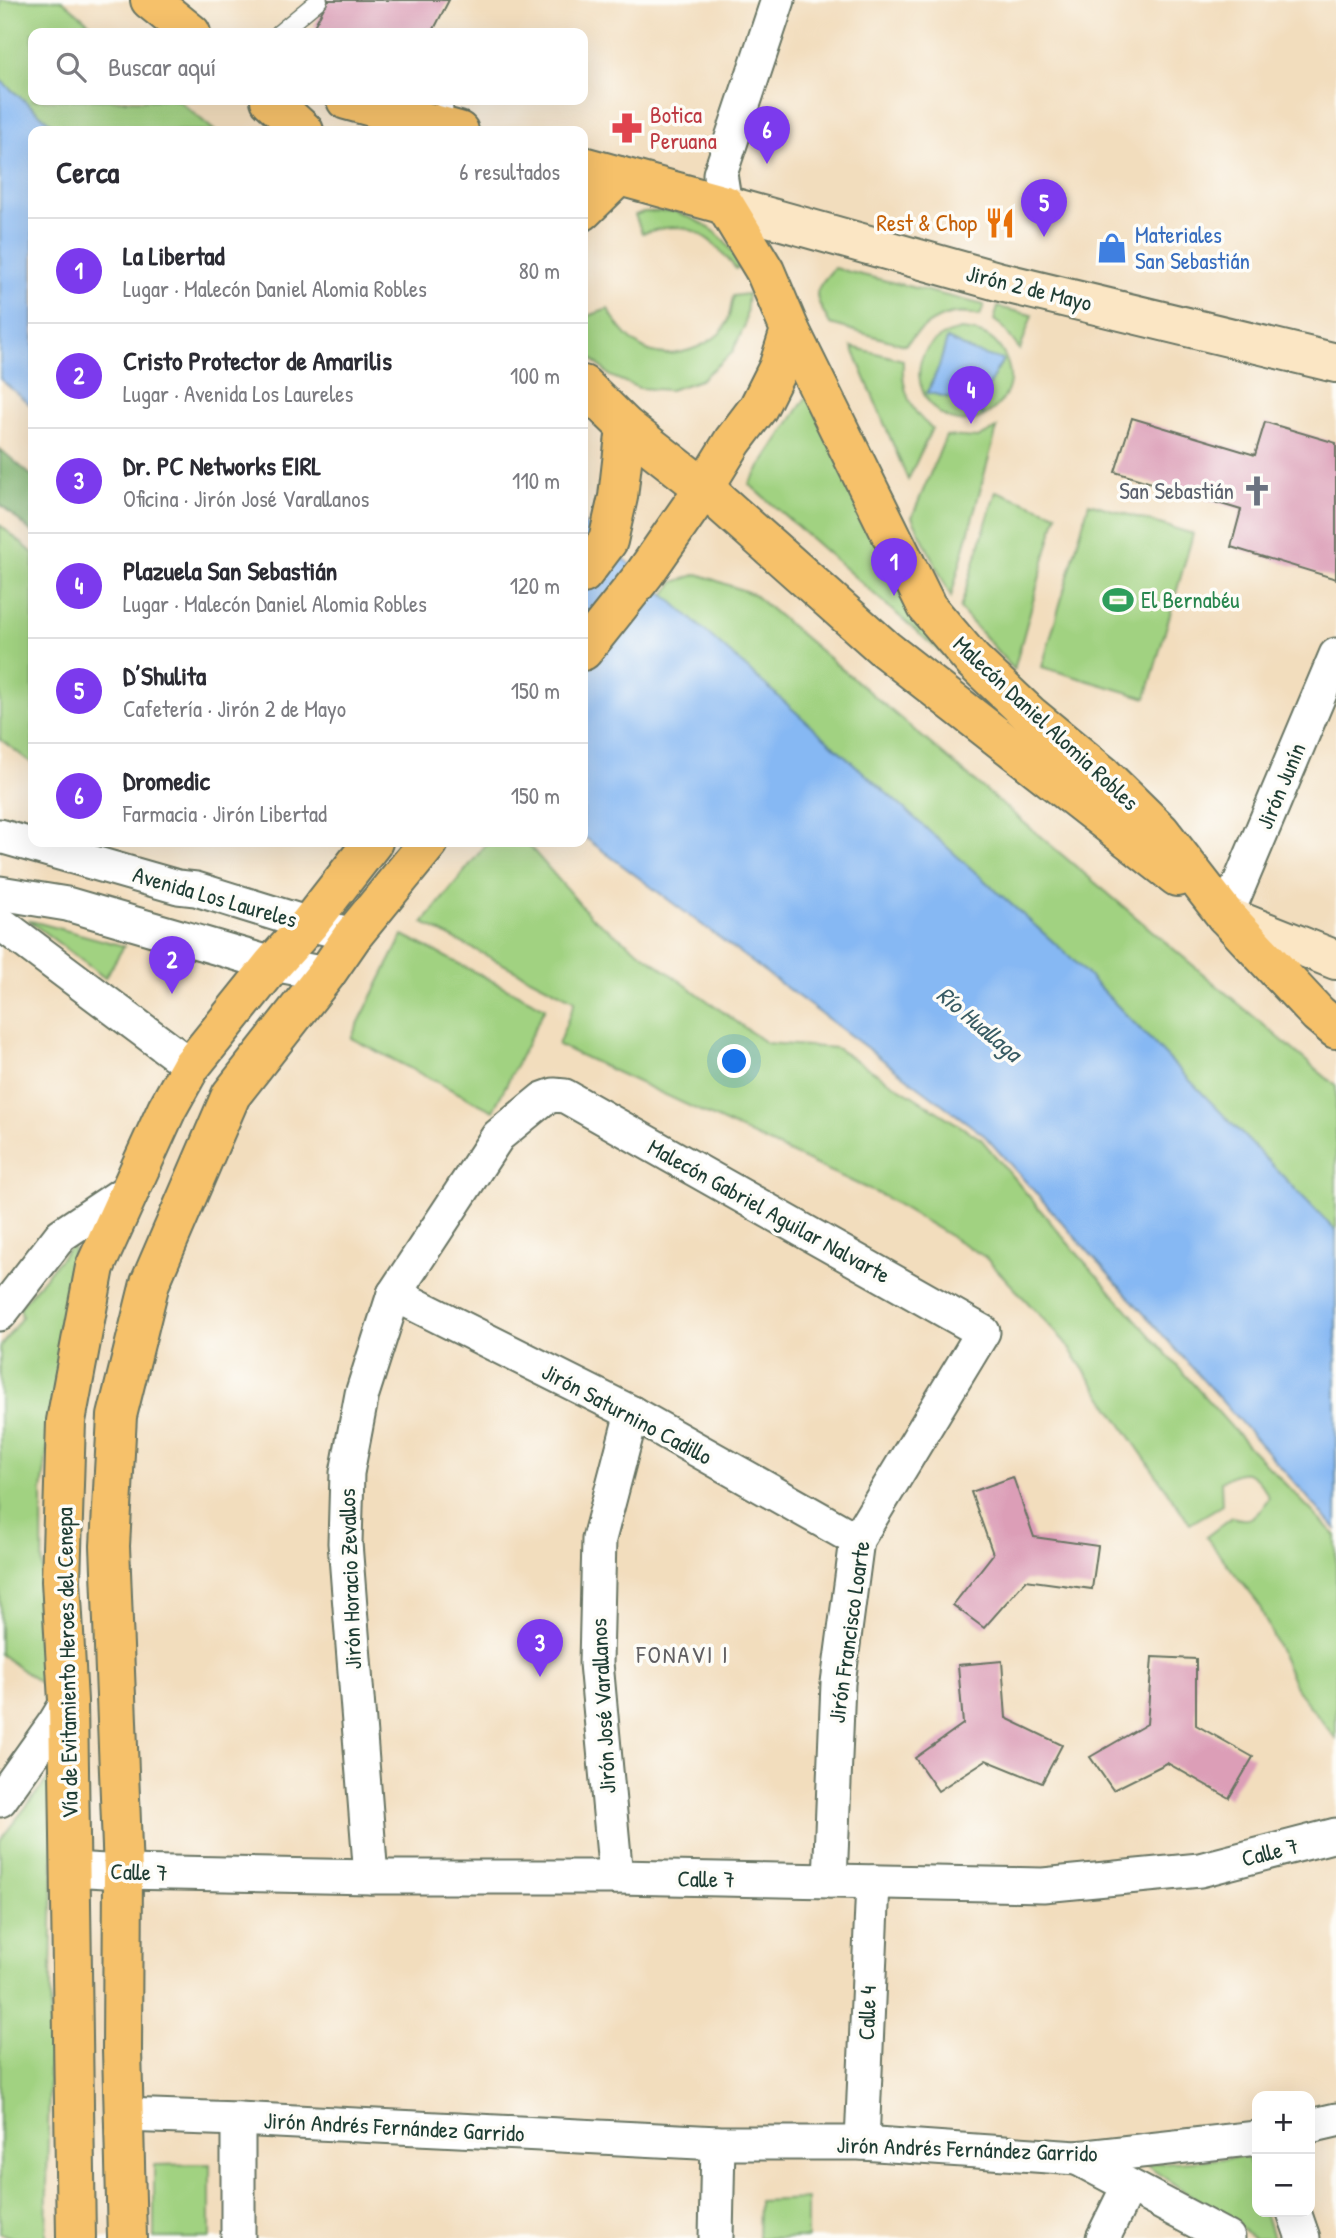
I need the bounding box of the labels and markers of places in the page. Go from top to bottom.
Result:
place label: Botica Peruana [650,99,717,156]
pin: 6 [744,106,790,164]
pharmacy icon: Botica Peruana [610,111,644,145]
pin: 5 [1021,179,1067,237]
restaurant icon: Rest & Chop [983,206,1017,240]
place label: Rest & Chop [876,207,977,238]
place label: Materiales San Sebastián [1135,219,1250,276]
shop icon: Materiales San Sebastián [1095,231,1129,265]
pin: 4 [948,366,994,424]
church icon: San Sebastián [1240,474,1274,508]
place label: San Sebastián [1119,475,1234,506]
pin: 1 [871,538,917,596]
sports icon: El Bernabéu [1101,583,1135,617]
place label: El Bernabéu [1141,584,1240,615]
pin: 2 [149,936,195,994]
pin: 3 [517,1619,563,1677]

